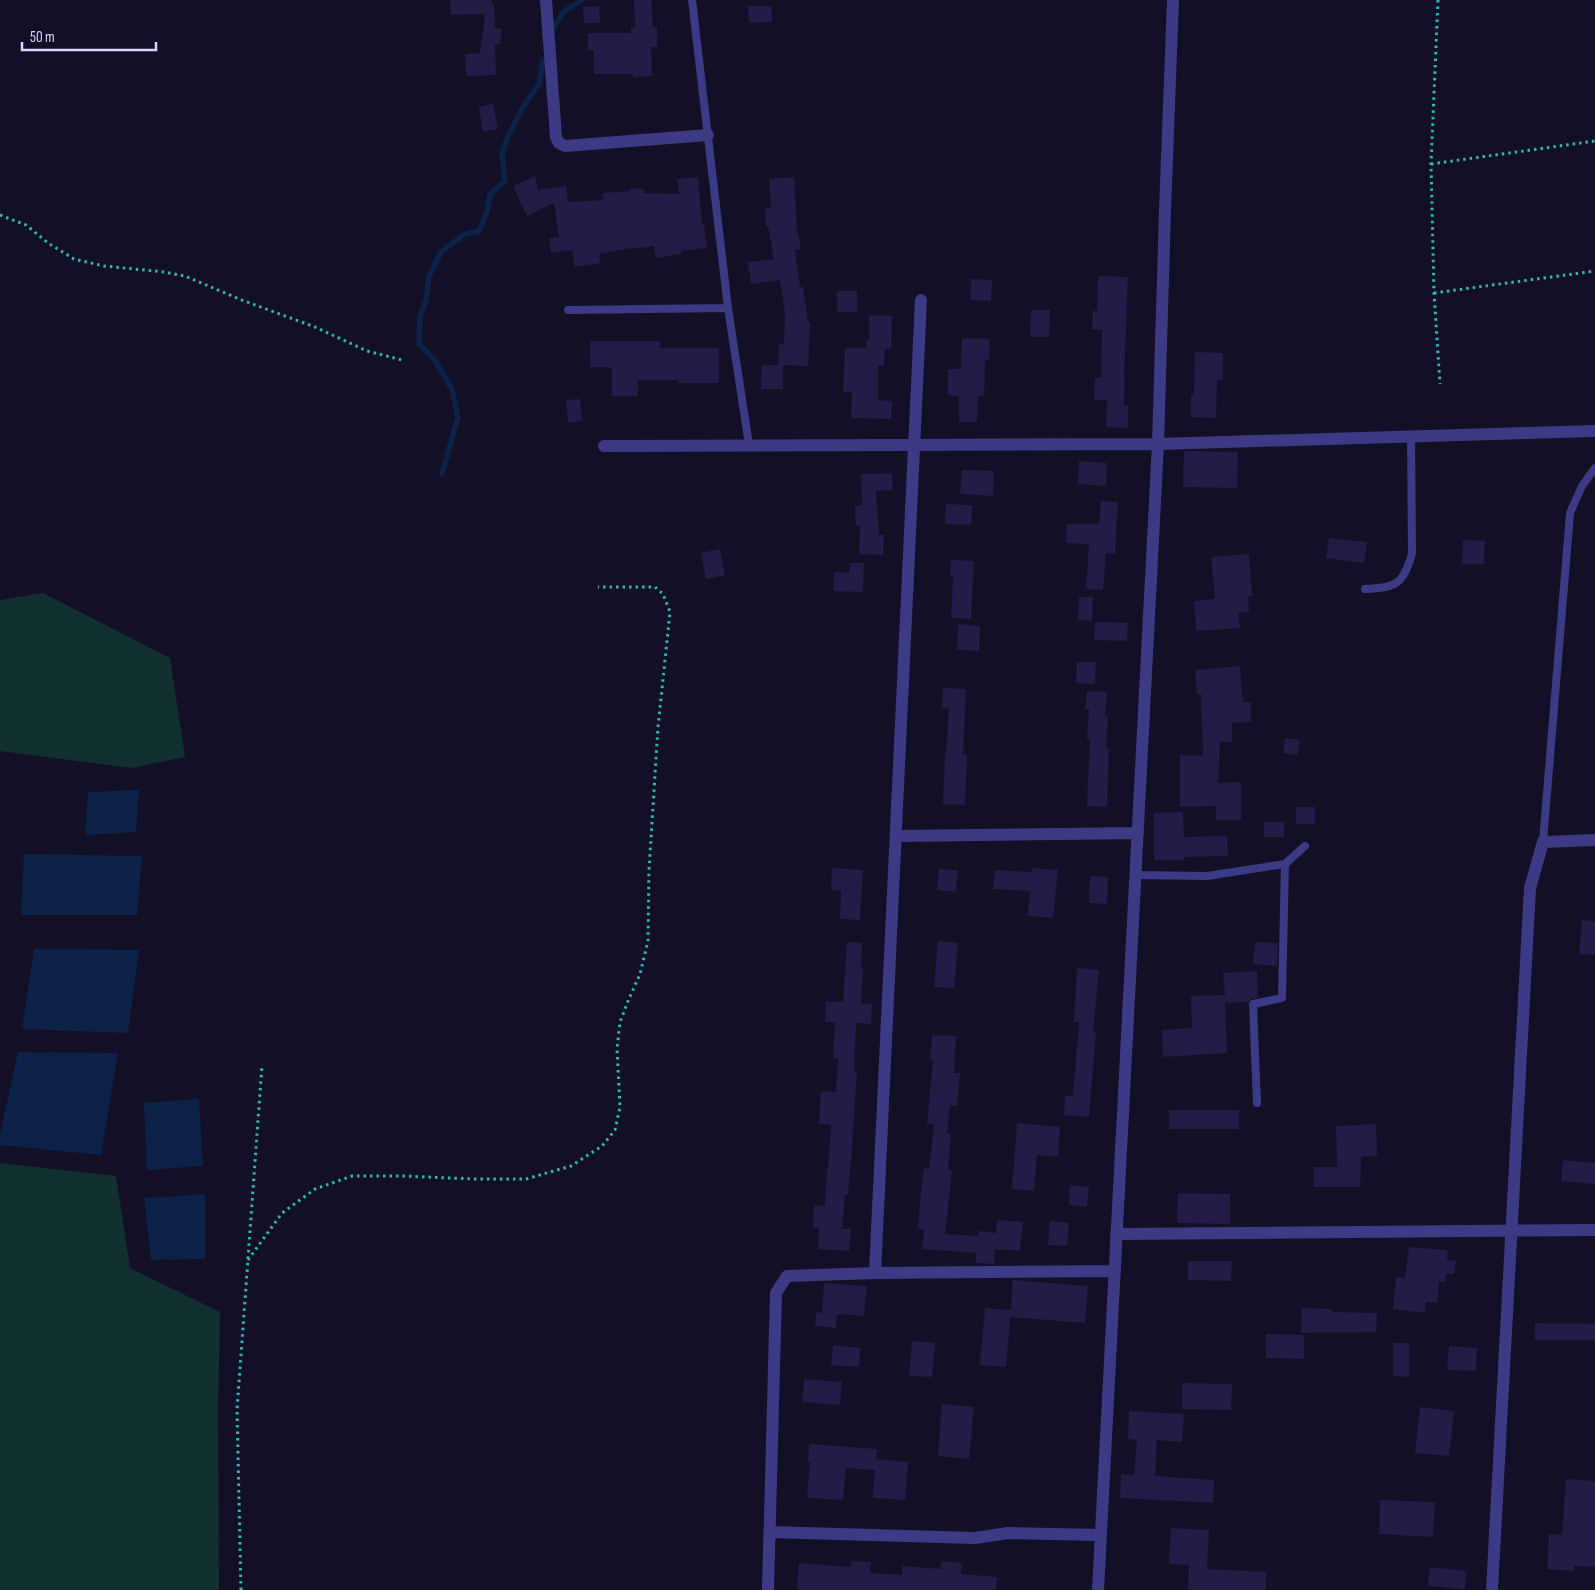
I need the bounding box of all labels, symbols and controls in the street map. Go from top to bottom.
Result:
scale bar [22,20,156,52]
text: 50 m [30,28,55,47]

